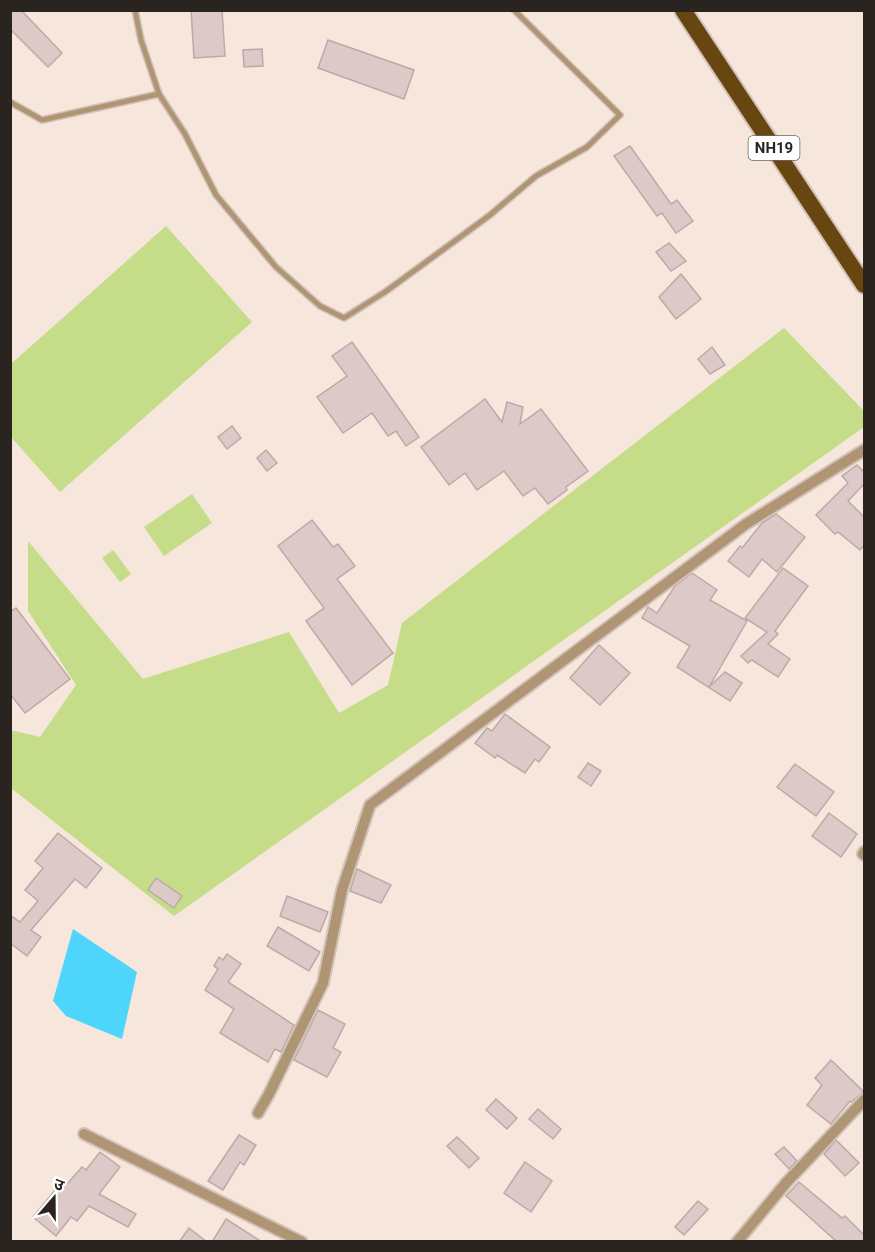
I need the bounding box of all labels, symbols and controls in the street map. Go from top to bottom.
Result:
road number: NH19 [748,136,800,160]
north arrow [24,1168,84,1228]
text: उ [51,1174,67,1195]

